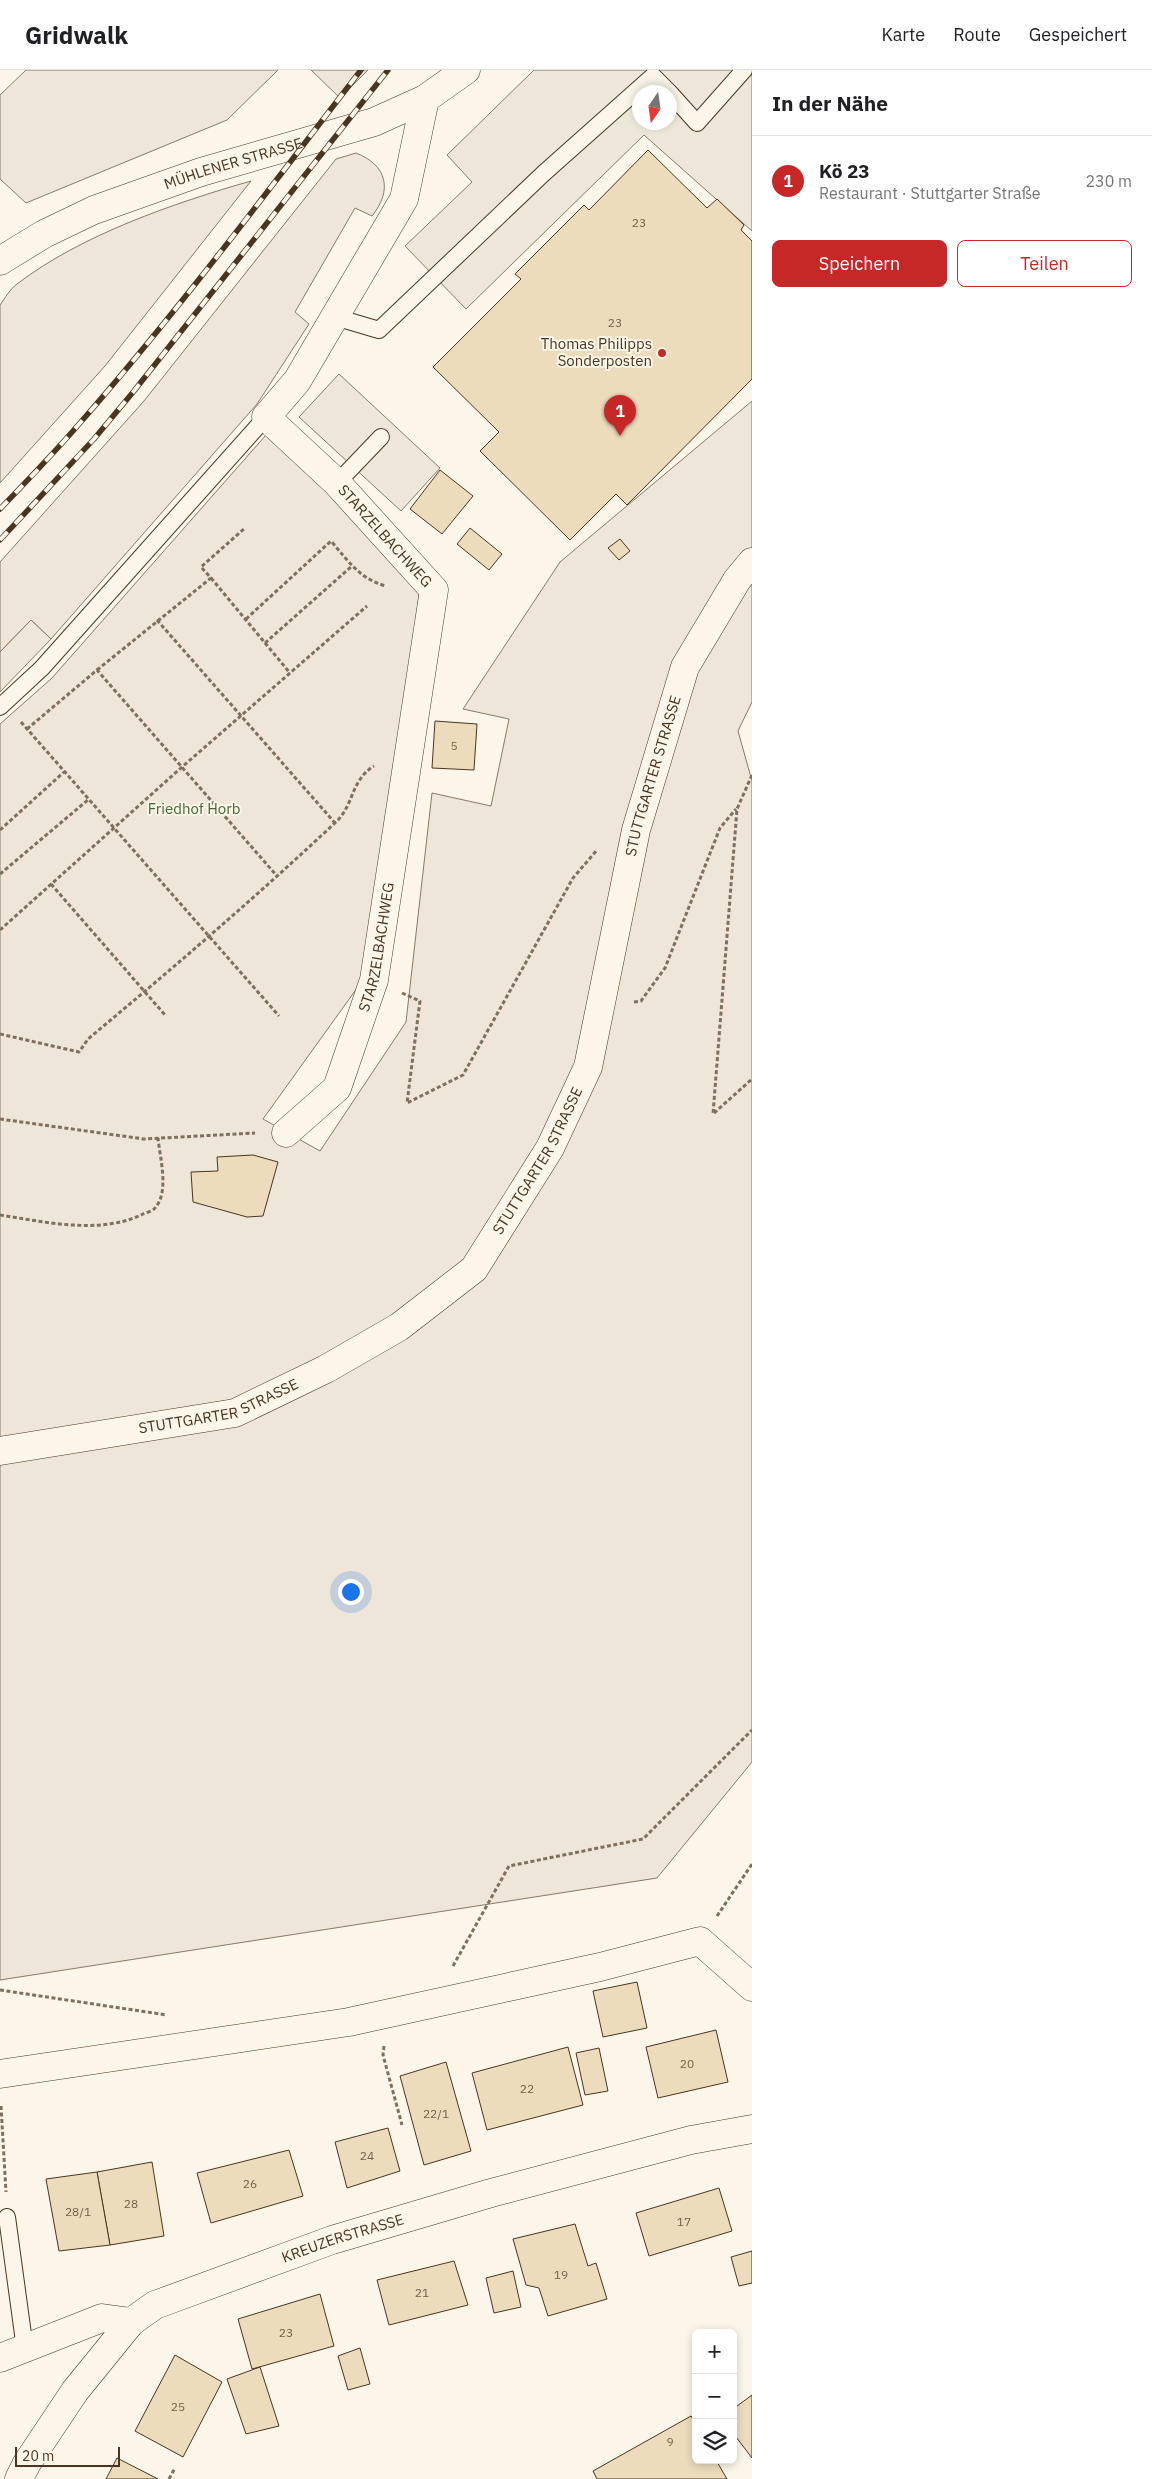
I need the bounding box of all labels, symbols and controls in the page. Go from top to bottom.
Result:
text: Gridwalk [25,19,128,51]
text: Karte [882,23,925,46]
text: Route [953,23,1001,46]
text: Gespeichert [1029,23,1127,46]
north arrow [632,85,677,130]
text: In der Nähe [772,89,888,117]
street label: MÜHLENER STRASSE [161,133,305,193]
text: Kö 23 [819,159,870,183]
text: 1 [783,171,793,191]
text: 230 m [1085,171,1132,191]
text: Restaurant · Stuttgarter Straße [819,183,1041,203]
house number: 23 [632,215,646,230]
button: Speichern [772,240,947,287]
button: Teilen [957,240,1132,287]
house number: 23 [608,315,622,330]
place label: Thomas Philipps Sonderposten [541,334,652,370]
marker: Thomas Philipps Sonderposten [656,347,668,359]
pin: 1 [604,395,636,436]
street label: STARZELBACHWEG [334,480,437,591]
street label: STUTTGARTER STRASSE [621,693,685,858]
house number: 5 [450,738,458,753]
park label: Friedhof Horb [148,799,240,818]
street label: STARZELBACHWEG [354,881,398,1014]
street label: STUTTGARTER STRASSE [488,1084,586,1238]
street label: STUTTGARTER STRASSE [137,1374,301,1437]
your location [338,1579,364,1605]
house number: 20 [680,2056,694,2071]
house number: 22 [520,2081,534,2096]
house number: 22/1 [423,2106,449,2121]
house number: 24 [360,2148,374,2163]
house number: 26 [243,2176,257,2191]
house number: 28 [124,2196,138,2211]
house number: 28/1 [65,2204,91,2219]
street label: KREUZERSTRASSE [279,2209,406,2267]
house number: 17 [677,2214,691,2229]
house number: 19 [554,2267,568,2282]
house number: 21 [415,2285,429,2300]
house number: 23 [279,2325,293,2340]
map controls [692,2329,737,2464]
button: + [692,2329,737,2374]
button: − [692,2374,737,2419]
house number: 25 [171,2399,185,2414]
button: layers [692,2419,737,2464]
house number: 9 [666,2434,674,2449]
scale bar [15,2444,120,2467]
text: 20 m [22,2447,54,2465]

